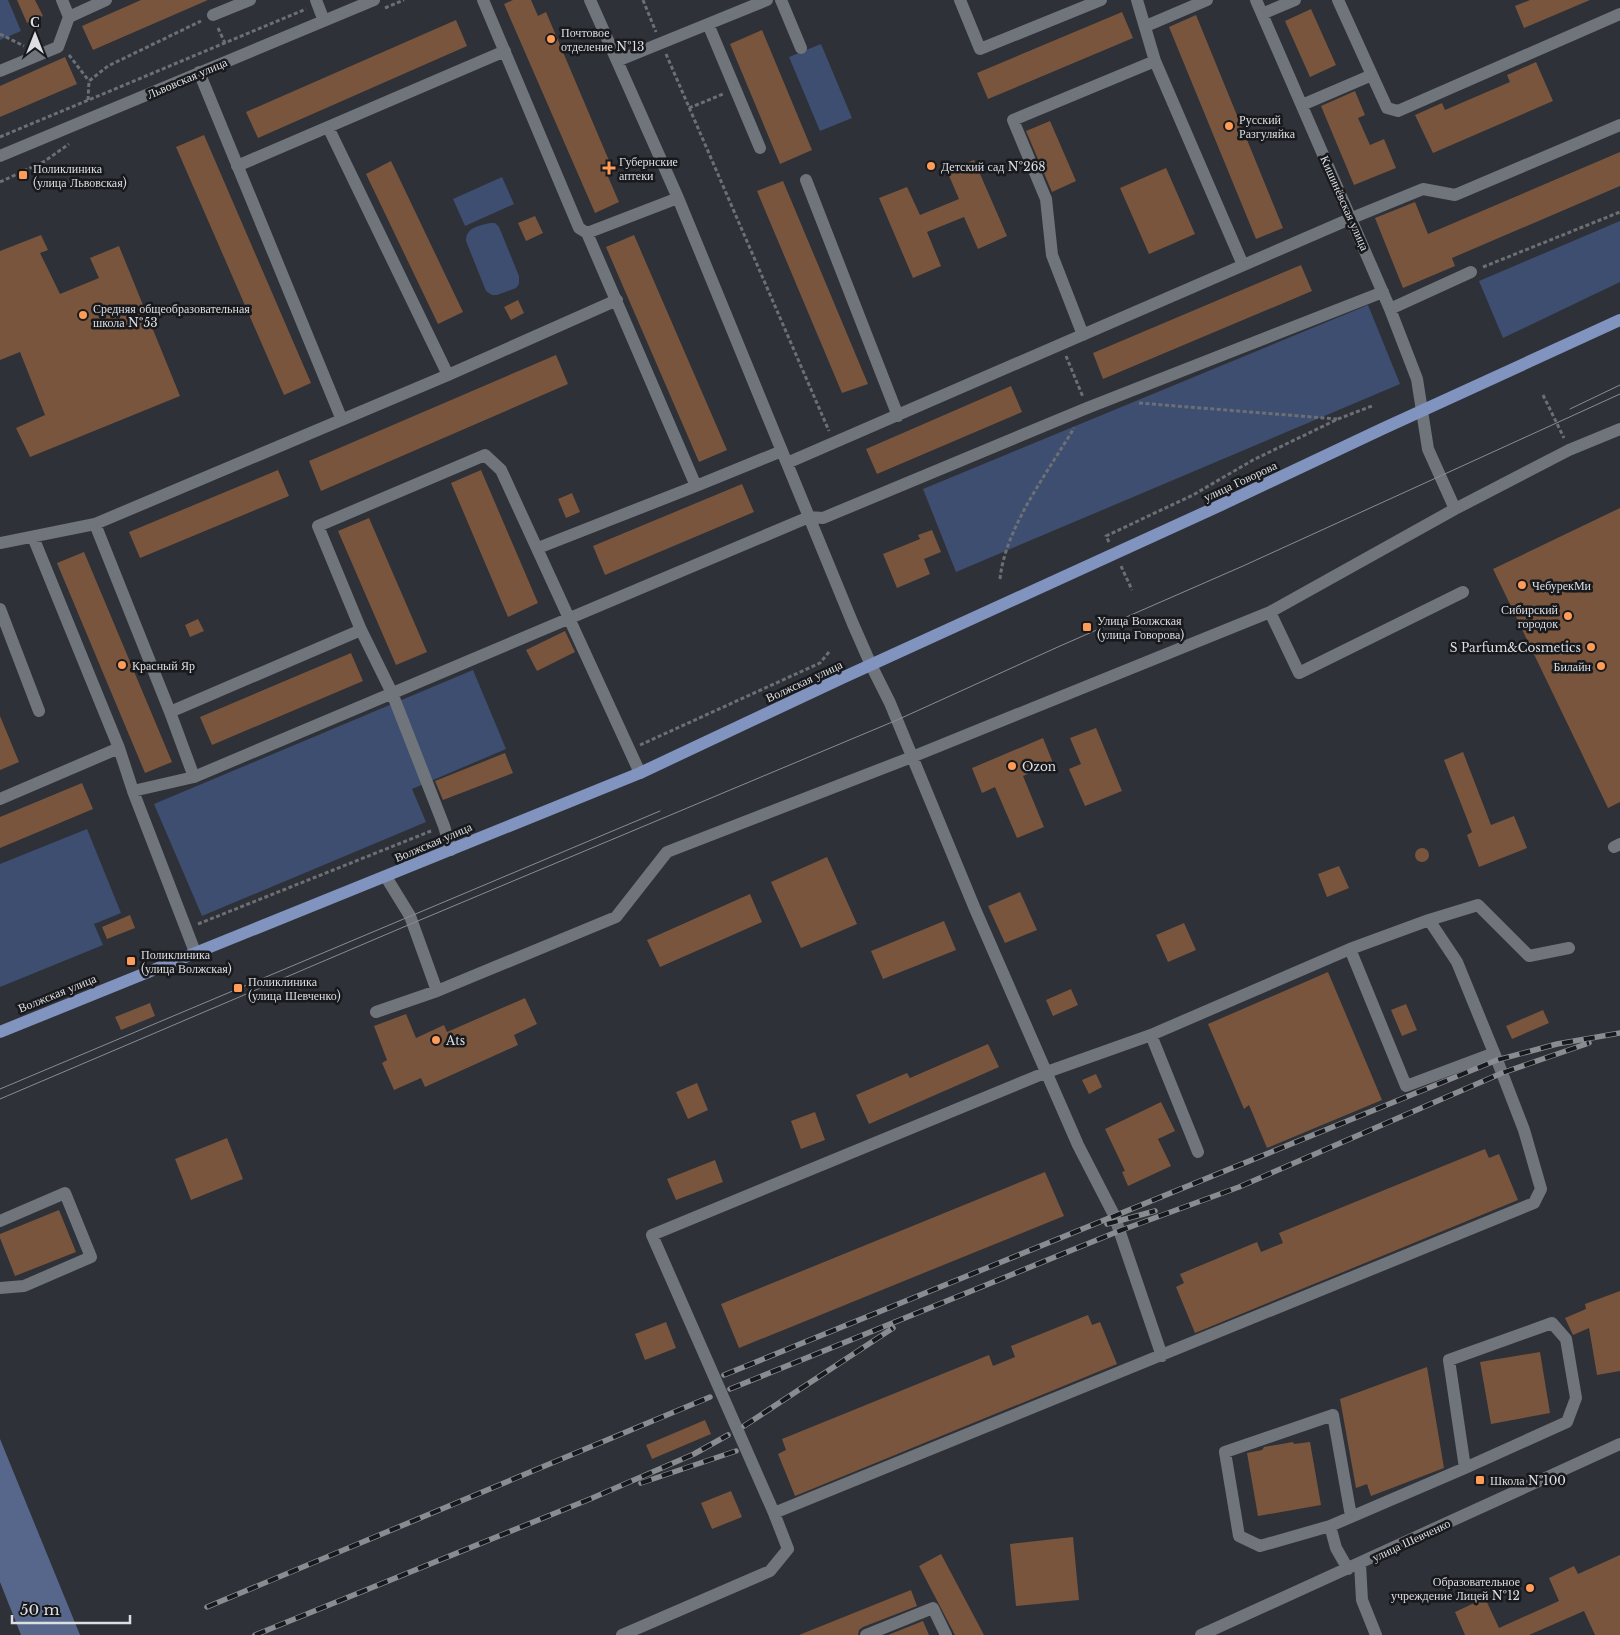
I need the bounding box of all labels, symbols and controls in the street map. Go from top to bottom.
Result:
north arrow [10,10,60,60]
text: С [30,13,40,31]
place label: Почтовое отделение №13 [561,25,644,54]
marker: Почтовое отделение №13 [545,33,557,45]
street label: Львовская улица [145,54,230,102]
place label: Русский Разгуляйка [1239,112,1296,141]
marker: Русский Разгуляйка [1223,120,1235,132]
street label: Кишинёвская улица [1317,153,1373,253]
place label: Губернские аптеки [619,154,678,183]
place label: Детский сад №268 [941,159,1046,174]
marker: Детский сад №268 [925,160,937,172]
place label: Поликлиника (улица Львовская) [33,161,127,190]
marker: Губернские аптеки [603,162,615,174]
marker: Поликлиника (улица Львовская) [17,169,29,181]
place label: Средняя общеобразовательная школа №53 [93,301,250,330]
marker: Средняя общеобразовательная школа №53 [77,309,89,321]
street label: улица Говорова [1201,457,1280,505]
place label: ЧебурекМи [1532,578,1592,593]
marker: ЧебурекМи [1516,579,1528,591]
place label: Сибирский городок [1501,602,1559,631]
marker: Сибирский городок [1562,610,1574,622]
place label: Улица Волжская (улица Говорова) [1097,613,1184,642]
marker: Улица Волжская (улица Говорова) [1081,621,1093,633]
place label: S Parfum&Cosmetics [1450,640,1581,655]
marker: S Parfum&Cosmetics [1585,641,1597,653]
street label: Волжская улица [763,656,845,705]
place label: Красный Яр [132,658,195,673]
marker: Красный Яр [116,659,128,671]
place label: Билайн [1554,659,1592,674]
marker: Билайн [1595,660,1607,672]
place label: Ozon [1022,759,1056,774]
marker: Ozon [1006,760,1018,772]
street label: Волжская улица [392,819,475,865]
place label: Поликлиника (улица Волжская) [141,947,232,976]
marker: Поликлиника (улица Волжская) [125,955,137,967]
street label: Волжская улица [16,970,99,1015]
place label: Поликлиника (улица Шевченко) [248,974,341,1003]
marker: Поликлиника (улица Шевченко) [232,982,244,994]
place label: Ats [445,1033,465,1048]
marker: Ats [430,1034,442,1046]
place label: Школа №100 [1490,1473,1566,1488]
marker: Школа №100 [1474,1474,1486,1486]
street label: улица Шевченко [1369,1515,1453,1565]
place label: Образовательное учреждение Лицей №12 [1391,1574,1520,1603]
marker: Образовательное учреждение Лицей №12 [1524,1582,1536,1594]
scale bar [12,1592,130,1624]
text: 50 m [20,1600,60,1619]

